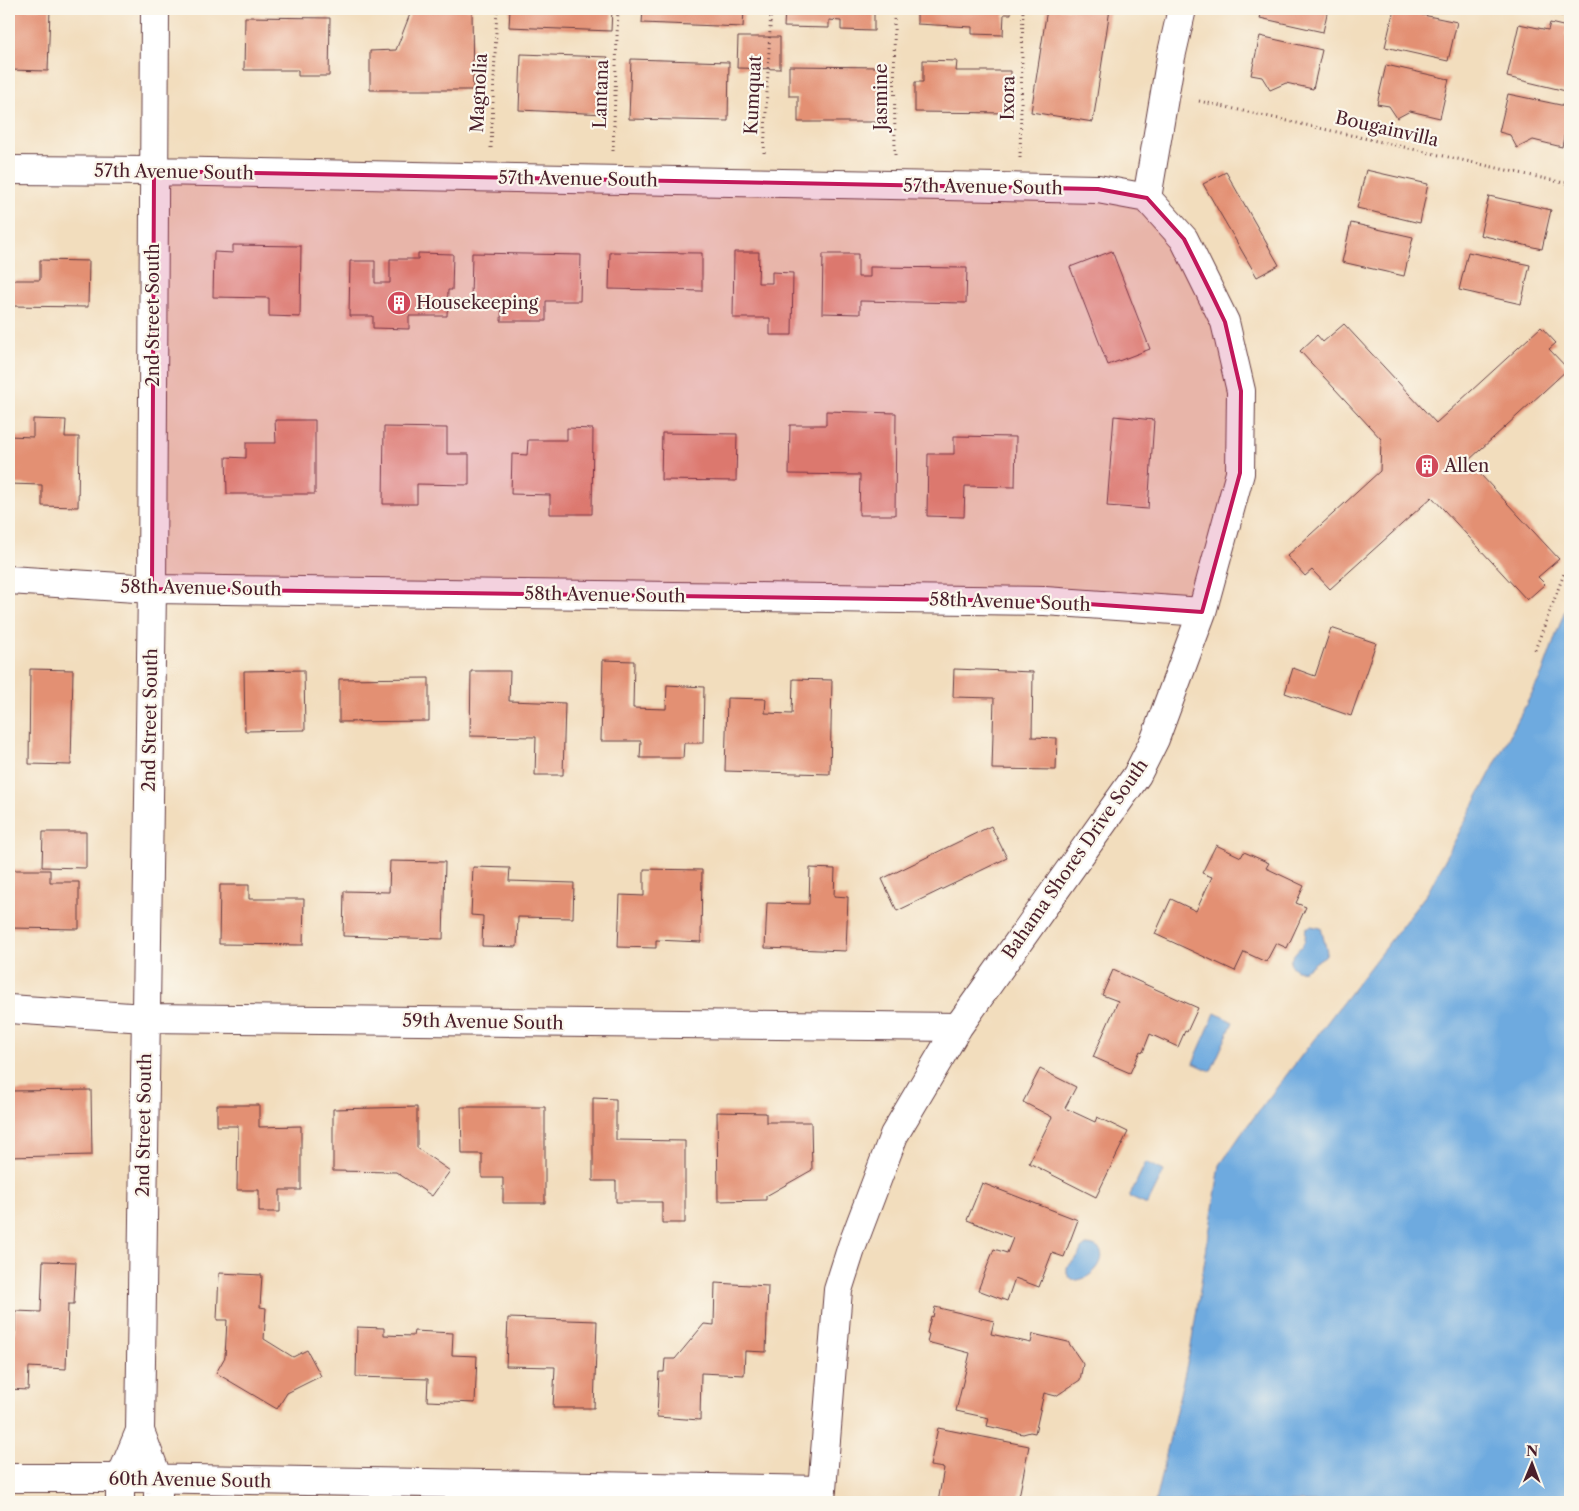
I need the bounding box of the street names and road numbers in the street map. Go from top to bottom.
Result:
street label: Magnolia [466,52,492,133]
street label: Kumquat [740,54,766,135]
street label: Lantana [589,59,613,129]
street label: Jasmine [870,63,892,134]
street label: Ixora [997,75,1019,121]
street label: Bougainvilla [1333,106,1441,152]
street label: 57th Avenue South [94,160,254,184]
street label: 57th Avenue South [498,167,658,191]
street label: 57th Avenue South [903,175,1063,199]
street label: 2nd Street South [142,243,164,387]
street label: 58th Avenue South [120,576,282,600]
street label: 58th Avenue South [524,583,686,607]
street label: 58th Avenue South [929,588,1091,616]
street label: 2nd Street South [138,648,162,792]
street label: Bahama Shores Drive South [997,755,1153,963]
street label: 59th Avenue South [402,1010,564,1034]
street label: 2nd Street South [132,1053,156,1197]
street label: 60th Avenue South [108,1468,272,1492]

